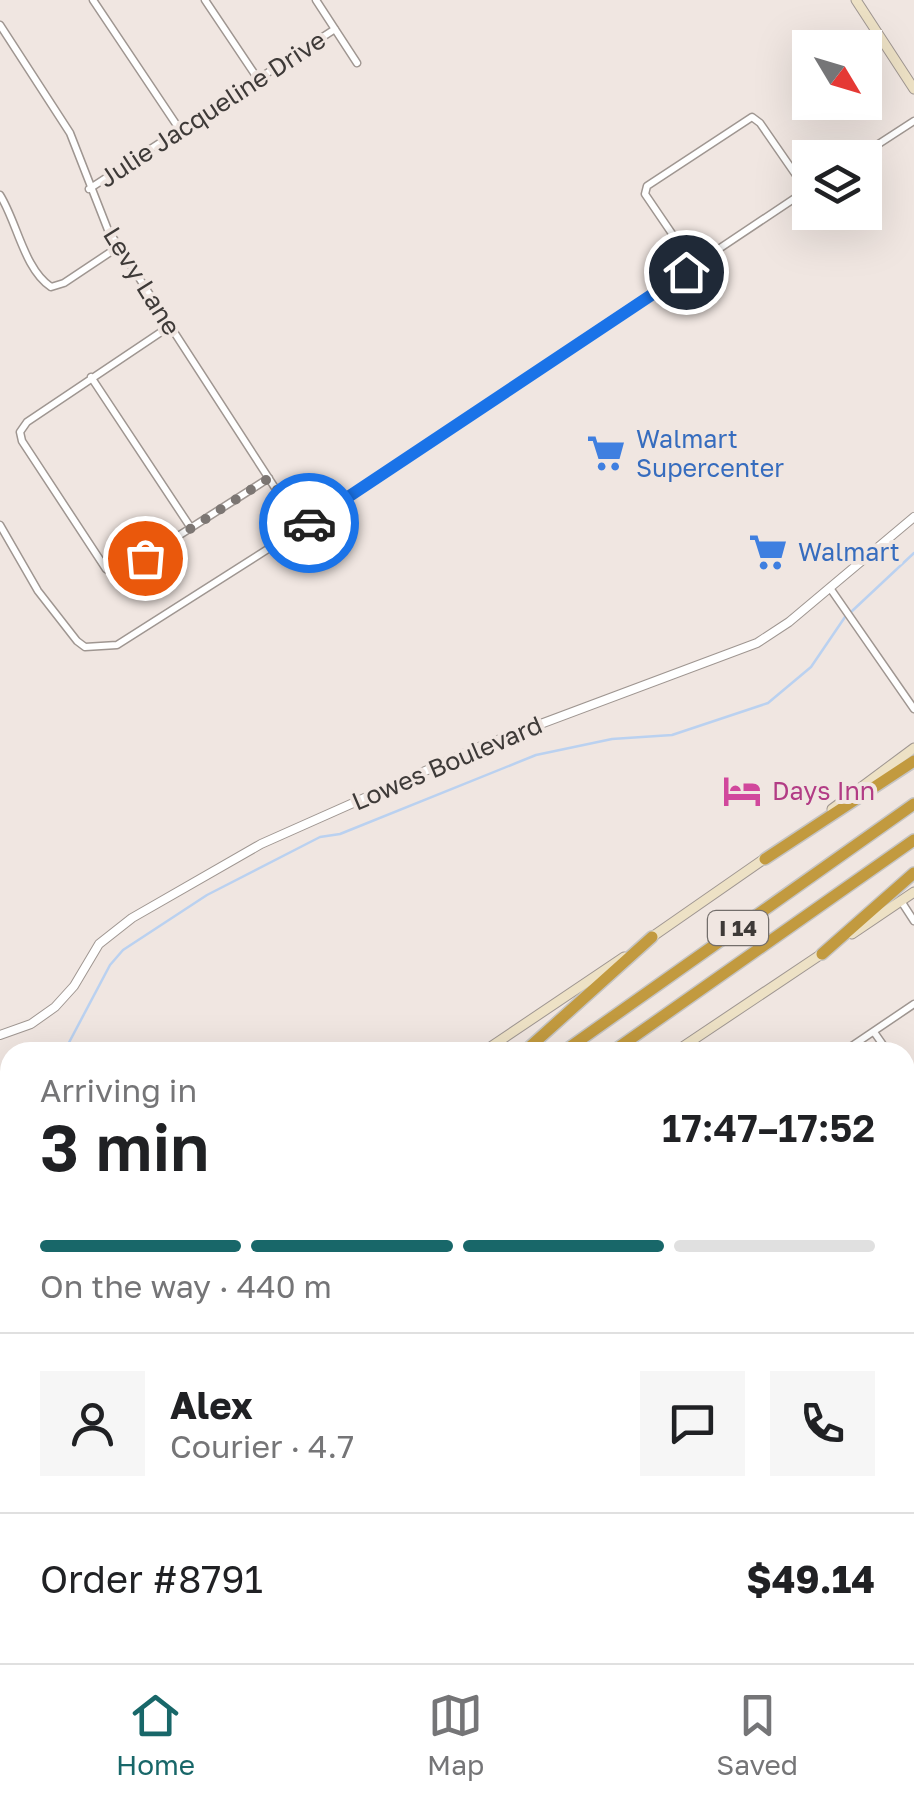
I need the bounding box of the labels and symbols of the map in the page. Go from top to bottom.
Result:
street label: Julie Jacqueline Drive [93,24,331,193]
north arrow [792,30,882,120]
street label: Levy Lane [97,221,188,340]
pin [644,230,729,315]
place label: Walmart Supercenter [636,423,784,483]
supermarket icon: Walmart Supercenter [585,432,627,474]
courier [259,473,359,573]
pin [103,516,188,601]
supermarket icon: Walmart [747,531,789,573]
place label: Walmart [798,536,900,567]
street label: Lowes Boulevard [347,708,547,817]
hotel icon: Days Inn [721,770,763,812]
place label: Days Inn [772,775,875,806]
road number: I 14 [708,911,768,945]

